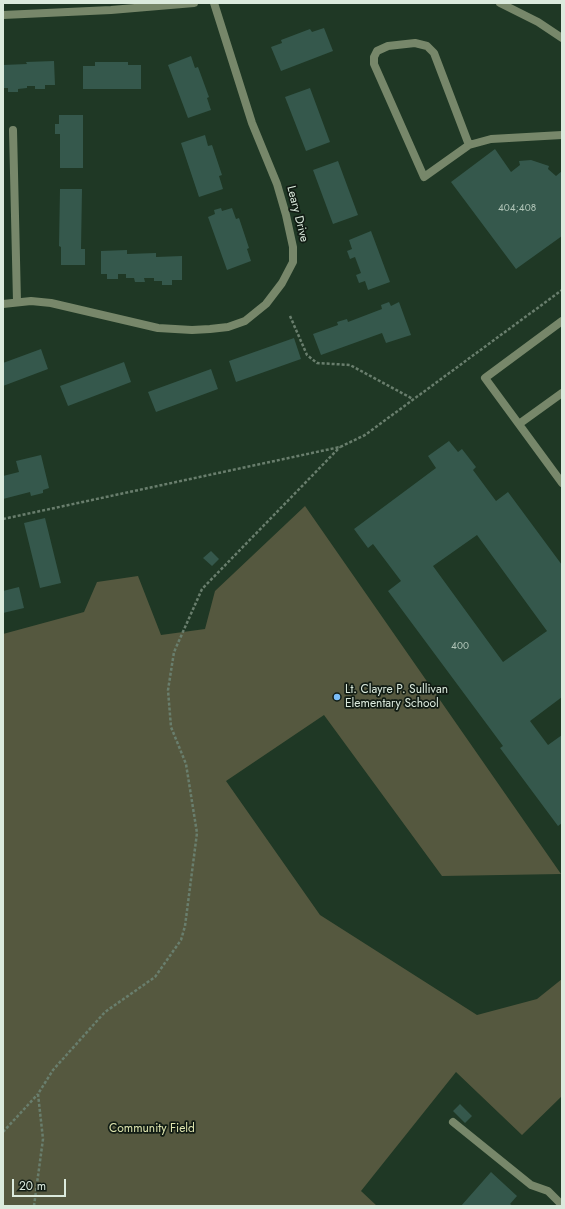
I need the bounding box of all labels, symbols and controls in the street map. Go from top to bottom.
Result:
street label: Leary Drive [283,184,311,244]
house number: 404;408 [498,203,536,215]
house number: 400 [451,641,469,653]
place label: Lt. Clayre P. Sullivan Elementary School [345,683,448,711]
marker: Lt. Clayre P. Sullivan Elementary School [332,692,342,702]
park label: Community Field [109,1122,195,1136]
scale bar [14,1171,68,1197]
text: 20 m [19,1177,46,1195]

